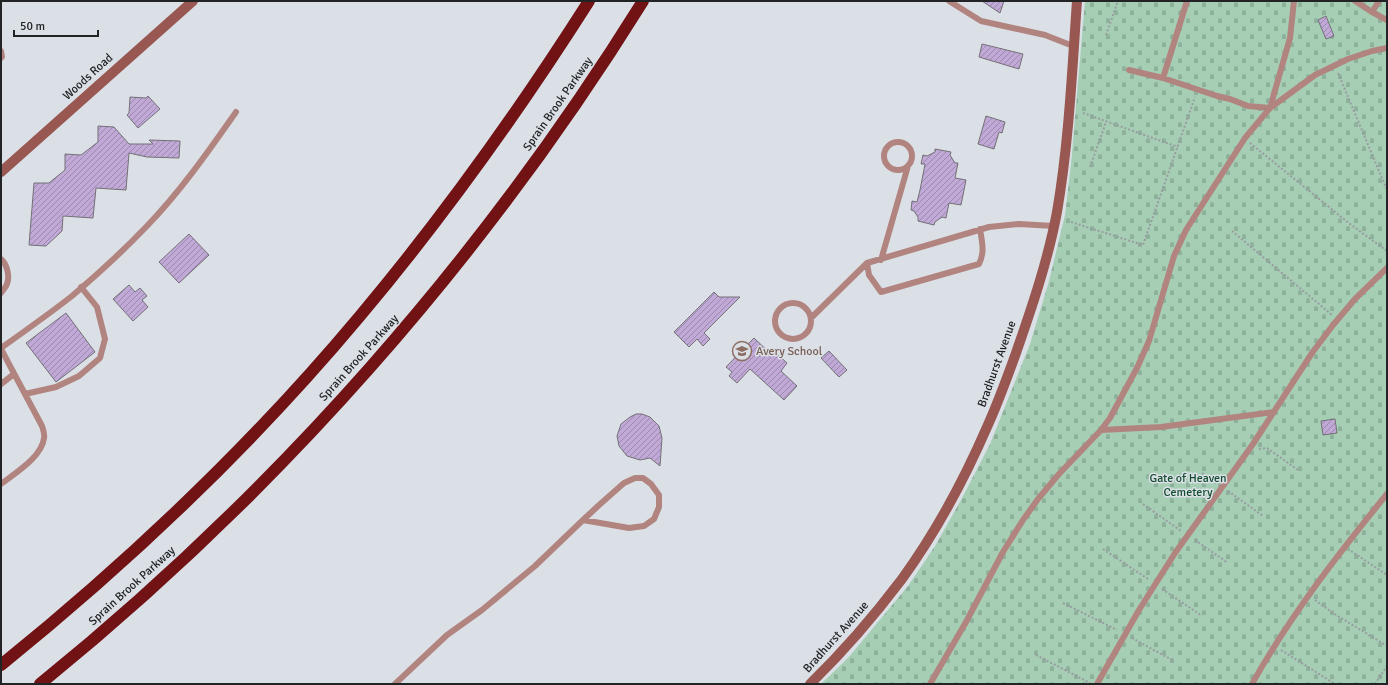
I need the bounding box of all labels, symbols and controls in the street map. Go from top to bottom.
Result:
scale bar [14,12,98,38]
text: 50 m [20,19,45,34]
street label: Woods Road [60,51,116,103]
street label: Sprain Brook Parkway [520,54,596,154]
street label: Sprain Brook Parkway [316,311,402,404]
street label: Bradhurst Avenue [974,319,1020,409]
school or university icon: Avery School [731,340,753,362]
place label: Avery School [756,344,823,359]
park label: Gate of Heaven Cemetery [1149,471,1227,500]
street label: Sprain Brook Parkway [86,543,179,629]
street label: Bradhurst Avenue [800,598,872,676]

